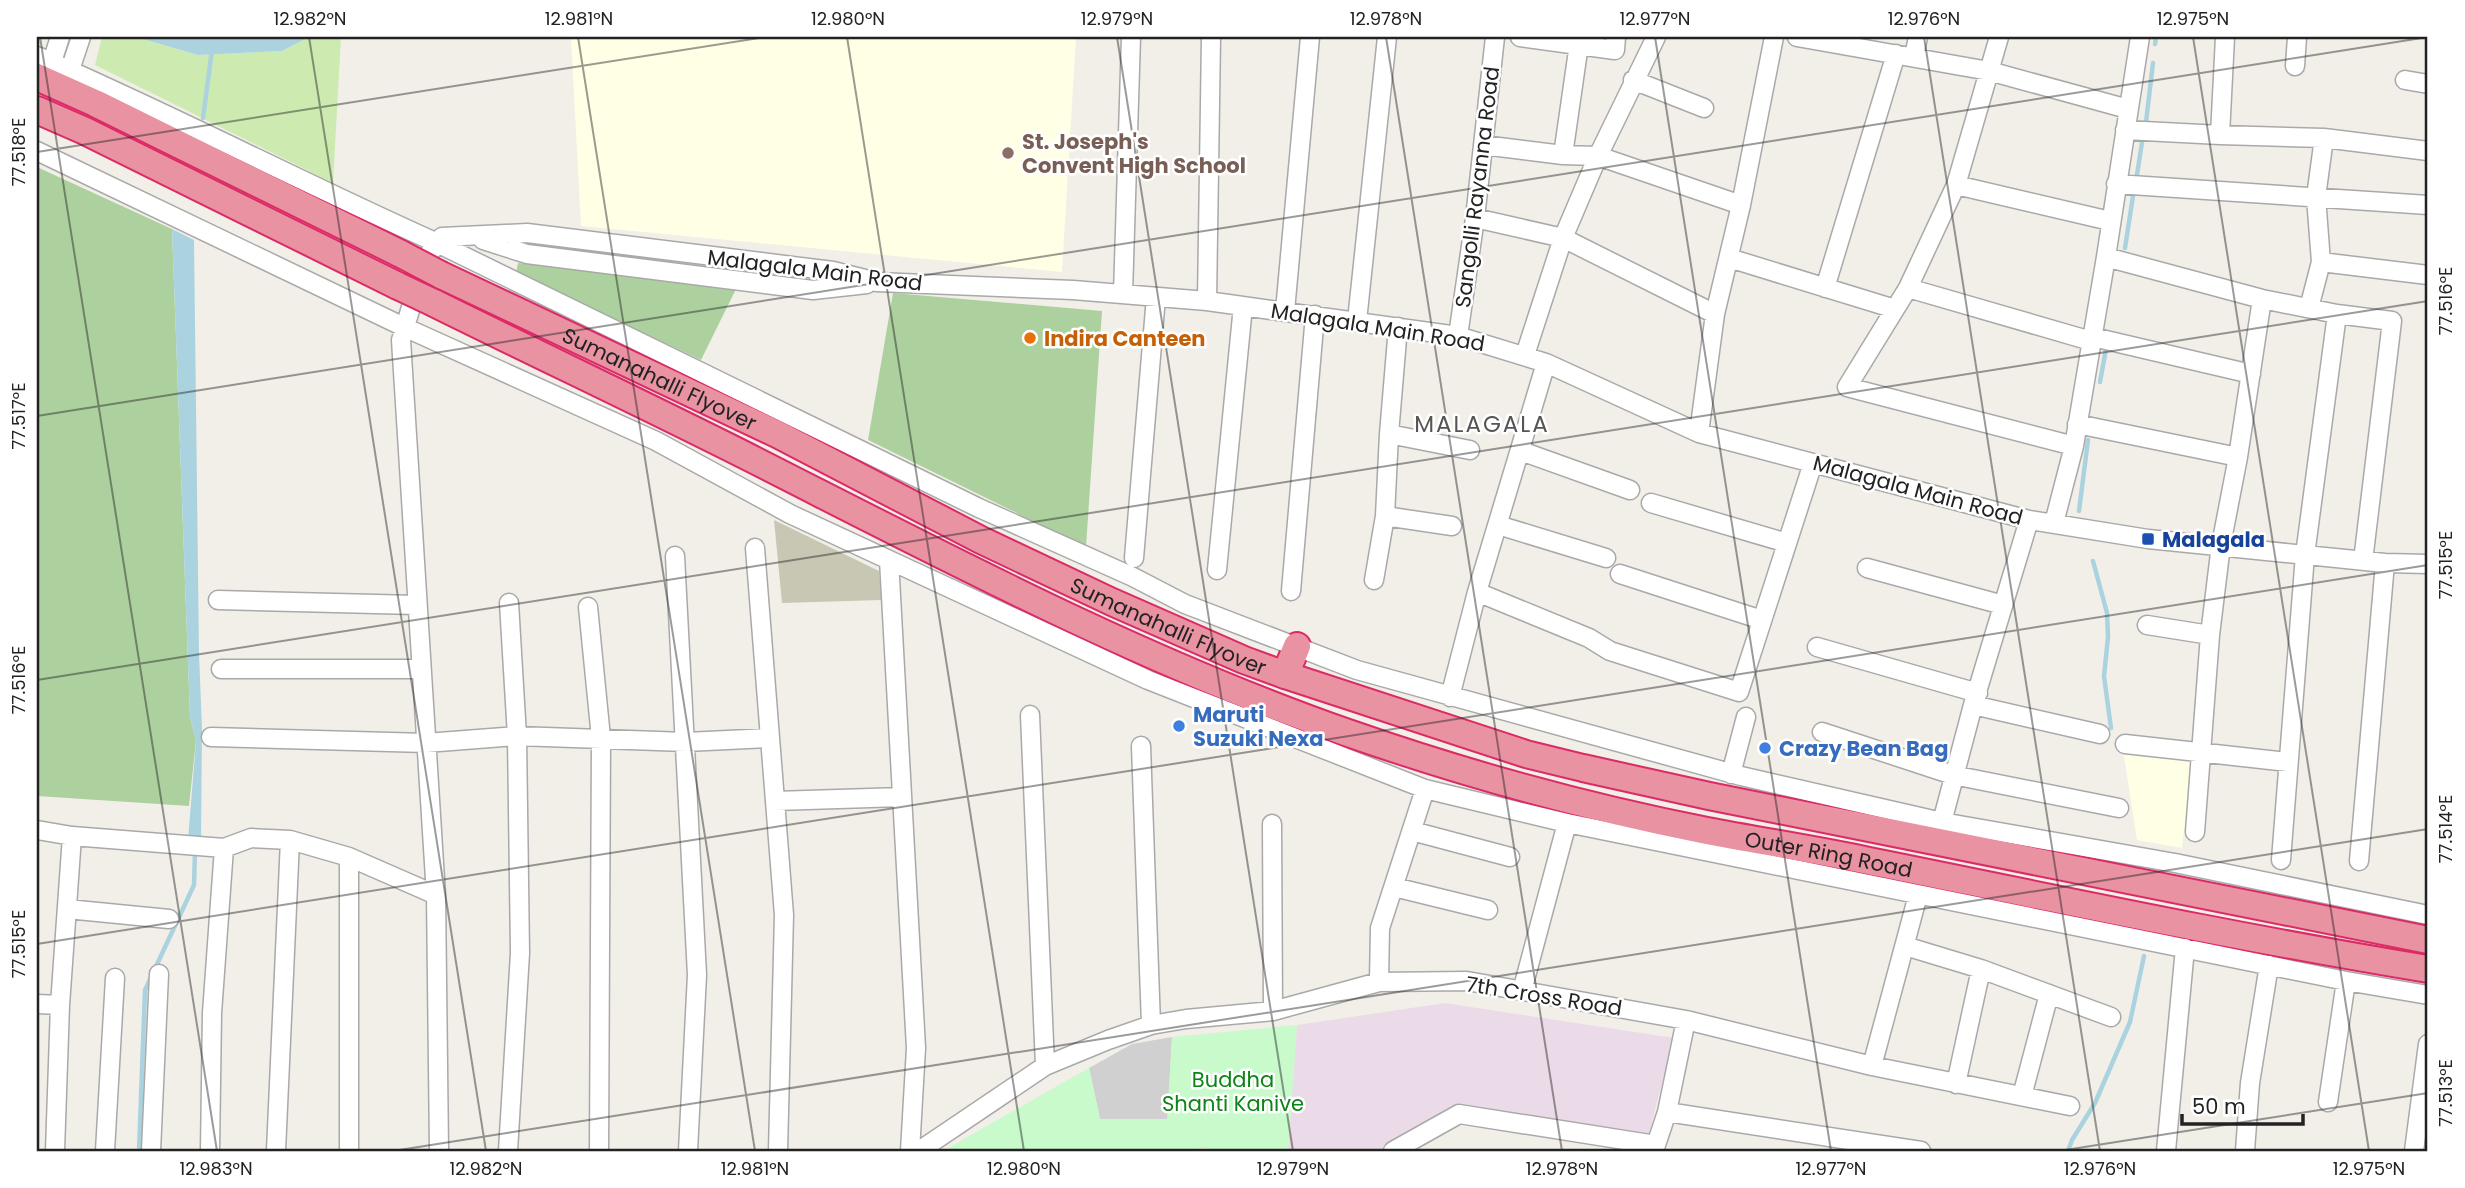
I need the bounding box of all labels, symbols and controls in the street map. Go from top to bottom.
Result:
text: 12.982°N [274,6,346,31]
text: 12.981°N [545,6,613,31]
text: 12.980°N [811,6,885,31]
text: 12.979°N [1081,6,1153,31]
text: 12.978°N [1350,6,1422,31]
text: 12.977°N [1620,6,1690,31]
text: 12.976°N [1888,6,1960,31]
text: 12.975°N [2157,6,2229,31]
street label: Sangolli Rayanna Road [1448,65,1506,309]
text: 77.518°E [6,118,31,186]
place label: St. Joseph's Convent High School [1022,127,1246,180]
marker: St. Joseph's Convent High School [1000,145,1016,161]
street label: Malagala Main Road [706,242,924,298]
text: 77.516°E [2433,267,2458,335]
street label: Malagala Main Road [1269,296,1487,358]
street label: Sumanahalli Flyover [558,320,762,437]
place label: Indira Canteen [1044,324,1205,353]
marker: Indira Canteen [1022,330,1038,346]
text: 77.517°E [6,383,31,449]
district label: MALAGALA [1414,408,1550,440]
street label: Malagala Main Road [1810,448,2026,532]
place label: Malagala [2162,525,2265,554]
marker: Malagala [2140,531,2156,547]
text: 77.515°E [2433,531,2458,599]
street label: Sumanahalli Flyover [1066,570,1271,682]
text: 77.516°E [6,646,31,714]
place label: Maruti Suzuki Nexa [1193,700,1324,753]
marker: Maruti Suzuki Nexa [1171,718,1187,734]
place label: Crazy Bean Bag [1779,734,1948,763]
marker: Crazy Bean Bag [1757,740,1773,756]
text: 77.514°E [2433,795,2458,863]
street label: Outer Ring Road [1743,824,1915,884]
text: 77.515°E [6,910,31,978]
street label: 7th Cross Road [1464,969,1624,1023]
text: 77.513°E [2433,1059,2458,1127]
park label: Buddha Shanti Kanive [1162,1065,1304,1118]
scale bar [2182,1083,2302,1127]
text: 50 m [2192,1092,2246,1121]
text: 12.983°N [179,1156,253,1181]
text: 12.982°N [450,1156,522,1181]
text: 12.981°N [721,1156,789,1181]
text: 12.980°N [987,1156,1061,1181]
text: 12.979°N [1257,1156,1329,1181]
text: 12.978°N [1526,1156,1598,1181]
text: 12.977°N [1796,1156,1866,1181]
text: 12.976°N [2064,1156,2136,1181]
text: 12.975°N [2333,1156,2405,1181]

